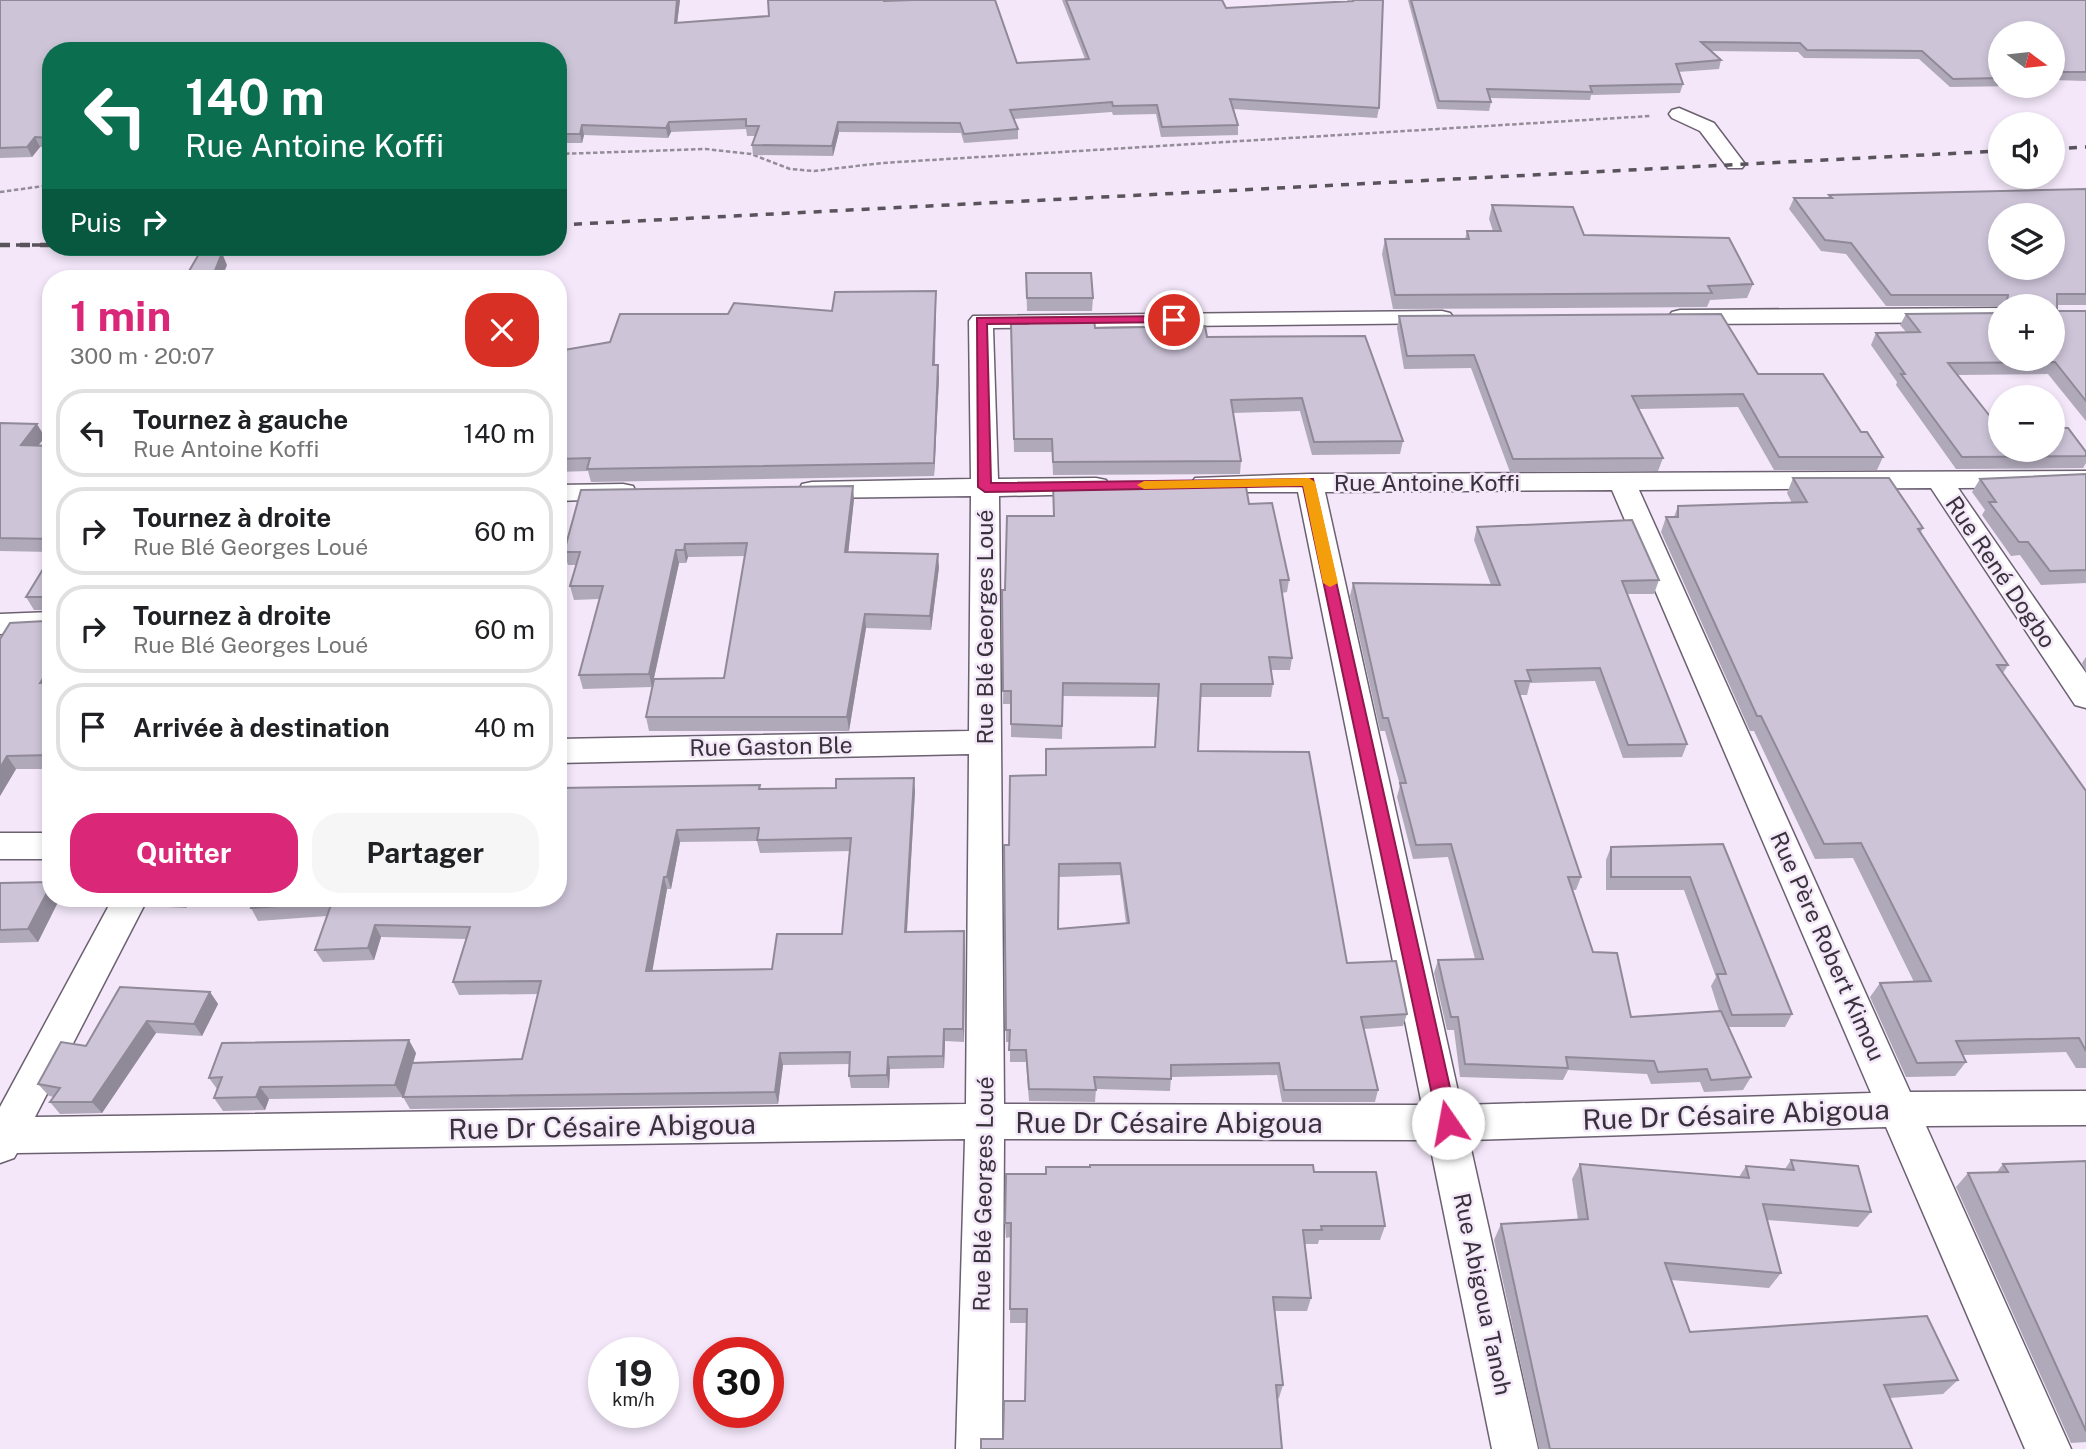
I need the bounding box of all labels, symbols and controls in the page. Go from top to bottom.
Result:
north arrow [1988,21,2065,98]
map controls [1988,21,2065,462]
text: 140 m [185,68,325,126]
icon: left [70,70,161,161]
button: sound [1988,112,2065,189]
text: Rue Antoine Koffi [185,127,444,164]
icon: right [135,203,173,241]
button: layers [1988,203,2065,280]
text: Puis [70,207,121,238]
pin [1144,290,1204,350]
text: 1 min [70,291,171,340]
button: close [465,293,539,367]
button: + [1988,294,2065,371]
icon: arrive [1155,301,1193,339]
text: 300 m · 20:07 [70,342,215,369]
button: − [1988,385,2065,462]
text: Tournez à gauche [133,404,348,435]
icon: left [74,414,112,452]
text: 140 m [463,418,535,449]
text: Rue Antoine Koffi [133,435,319,462]
street label: Rue Antoine Koffi [1334,469,1520,496]
street label: Rue René Dogbo [1940,491,2062,653]
text: Tournez à droite [133,502,331,533]
street label: Rue Blé Georges Loué [971,509,998,745]
icon: right [74,512,112,550]
text: 60 m [474,516,535,547]
text: Rue Blé Georges Loué [133,533,368,560]
text: Tournez à droite [133,600,331,631]
icon: right [74,610,112,648]
text: 60 m [474,614,535,645]
text: Rue Blé Georges Loué [133,631,368,658]
icon: arrive [74,708,112,746]
text: Arrivée à destination [133,712,390,743]
text: 40 m [474,712,535,743]
street label: Rue Gaston Ble [689,731,853,761]
button: Quitter [70,813,298,893]
button: Partager [312,813,539,893]
street label: Rue Père Robert Kimou [1765,827,1891,1065]
street label: Rue Blé Georges Loué [967,1076,999,1312]
position arrow [1411,1086,1485,1160]
street label: Rue Dr Césaire Abigoua [1582,1092,1890,1136]
street label: Rue Dr Césaire Abigoua [1015,1106,1323,1139]
street label: Rue Dr Césaire Abigoua [448,1107,756,1145]
street label: Rue Abigoua Tanoh [1448,1190,1518,1398]
speed limit sign: 30 [693,1337,784,1428]
text: 19 [614,1353,653,1394]
text: km/h [612,1389,655,1410]

